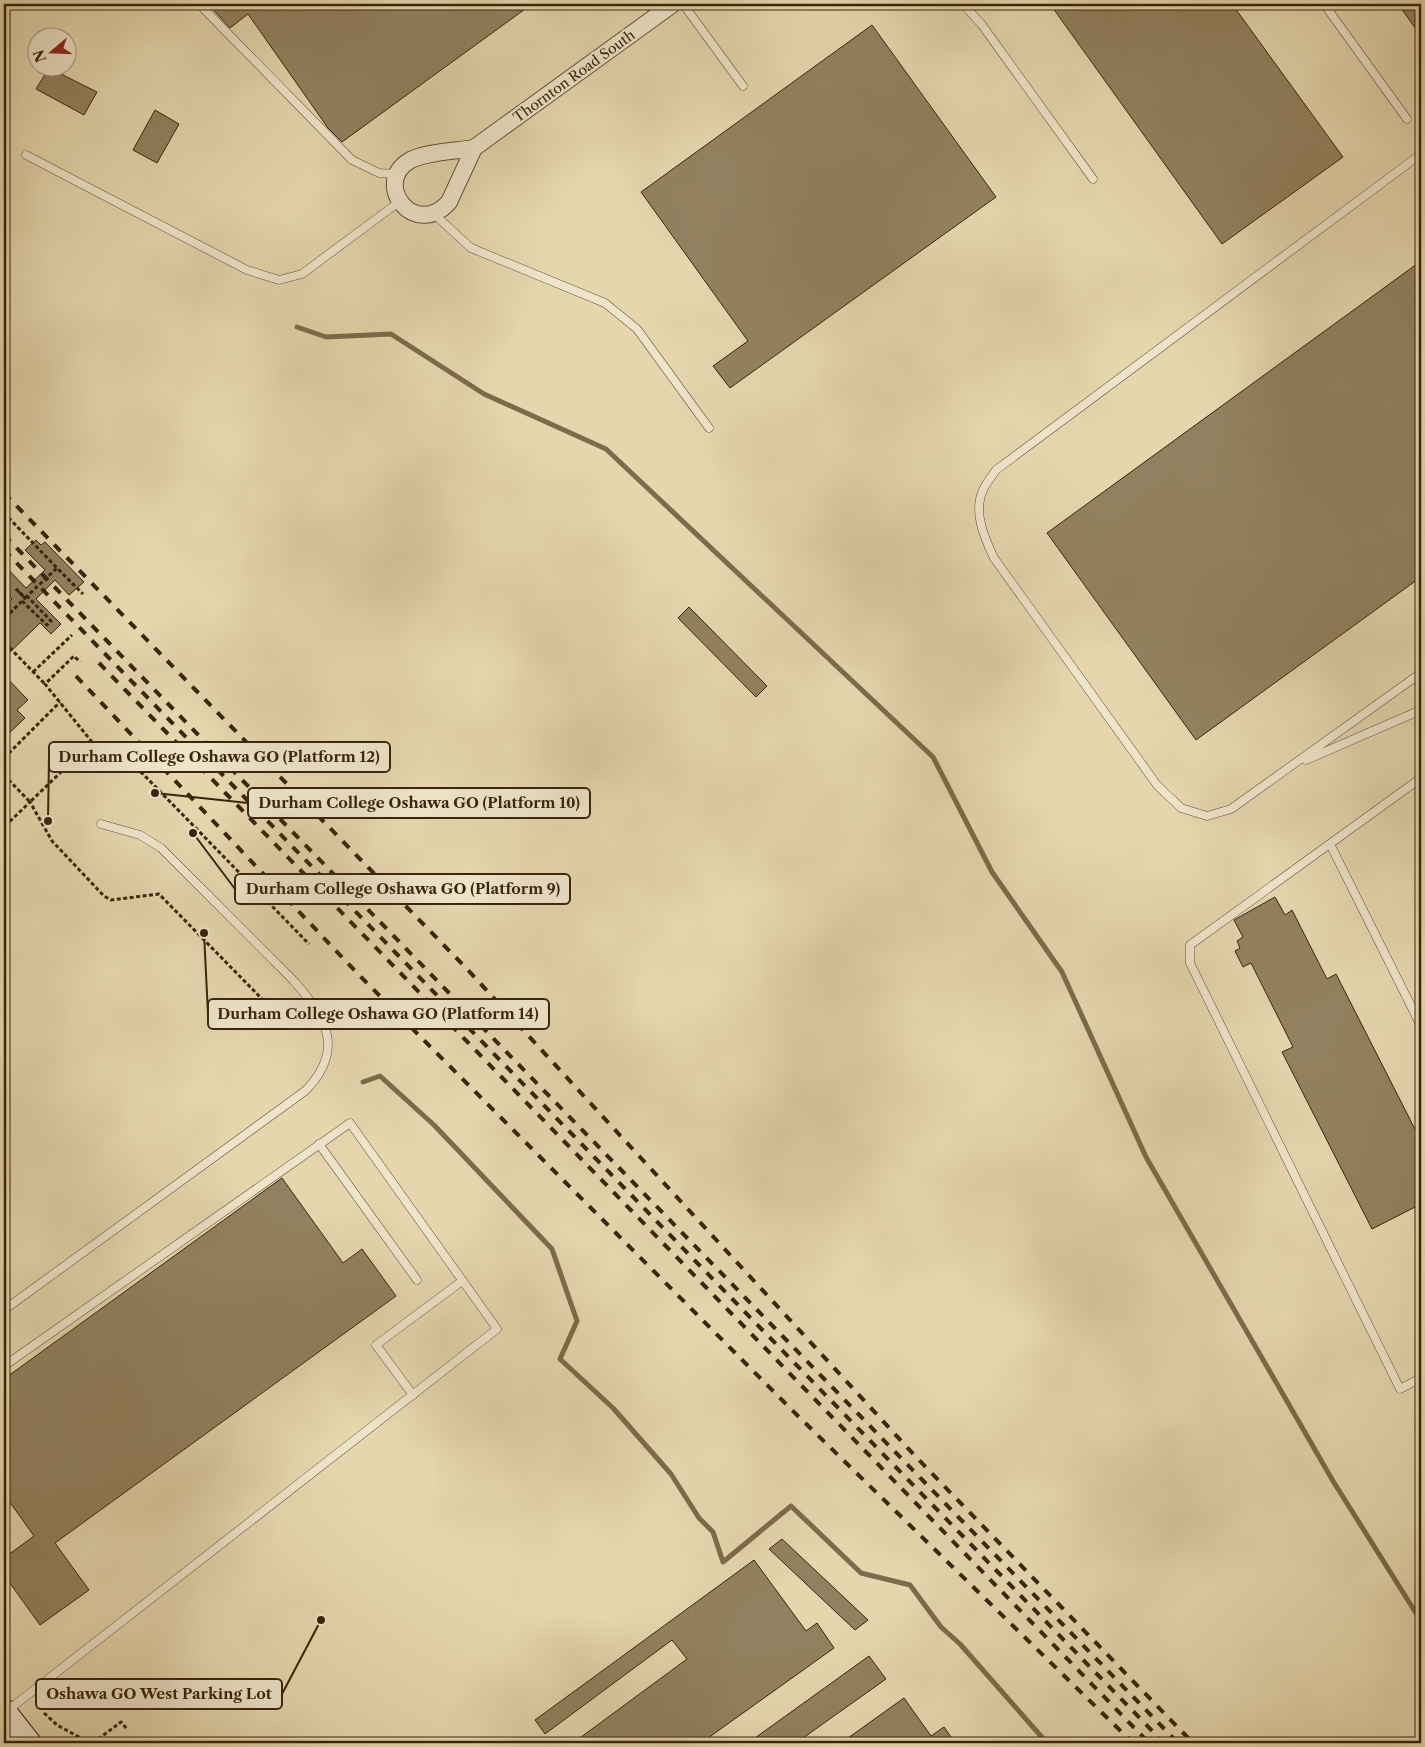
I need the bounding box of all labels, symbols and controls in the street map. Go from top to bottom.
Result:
street label: Thornton Road South [510,26,639,126]
north arrow [28,28,78,78]
text: N [29,48,50,65]
callout: Durham College Oshawa GO (Platform 12) [49,742,390,772]
text: Durham College Oshawa GO (Platform 12) [58,747,380,766]
callout: Durham College Oshawa GO (Platform 10) [248,788,590,818]
text: Durham College Oshawa GO (Platform 10) [258,793,580,812]
callout: Durham College Oshawa GO (Platform 9) [235,874,570,904]
text: Durham College Oshawa GO (Platform 9) [246,879,561,898]
callout: Durham College Oshawa GO (Platform 14) [208,999,549,1029]
text: Durham College Oshawa GO (Platform 14) [217,1004,539,1023]
callout: Oshawa GO West Parking Lot [36,1679,282,1709]
text: Oshawa GO West Parking Lot [46,1684,272,1703]

